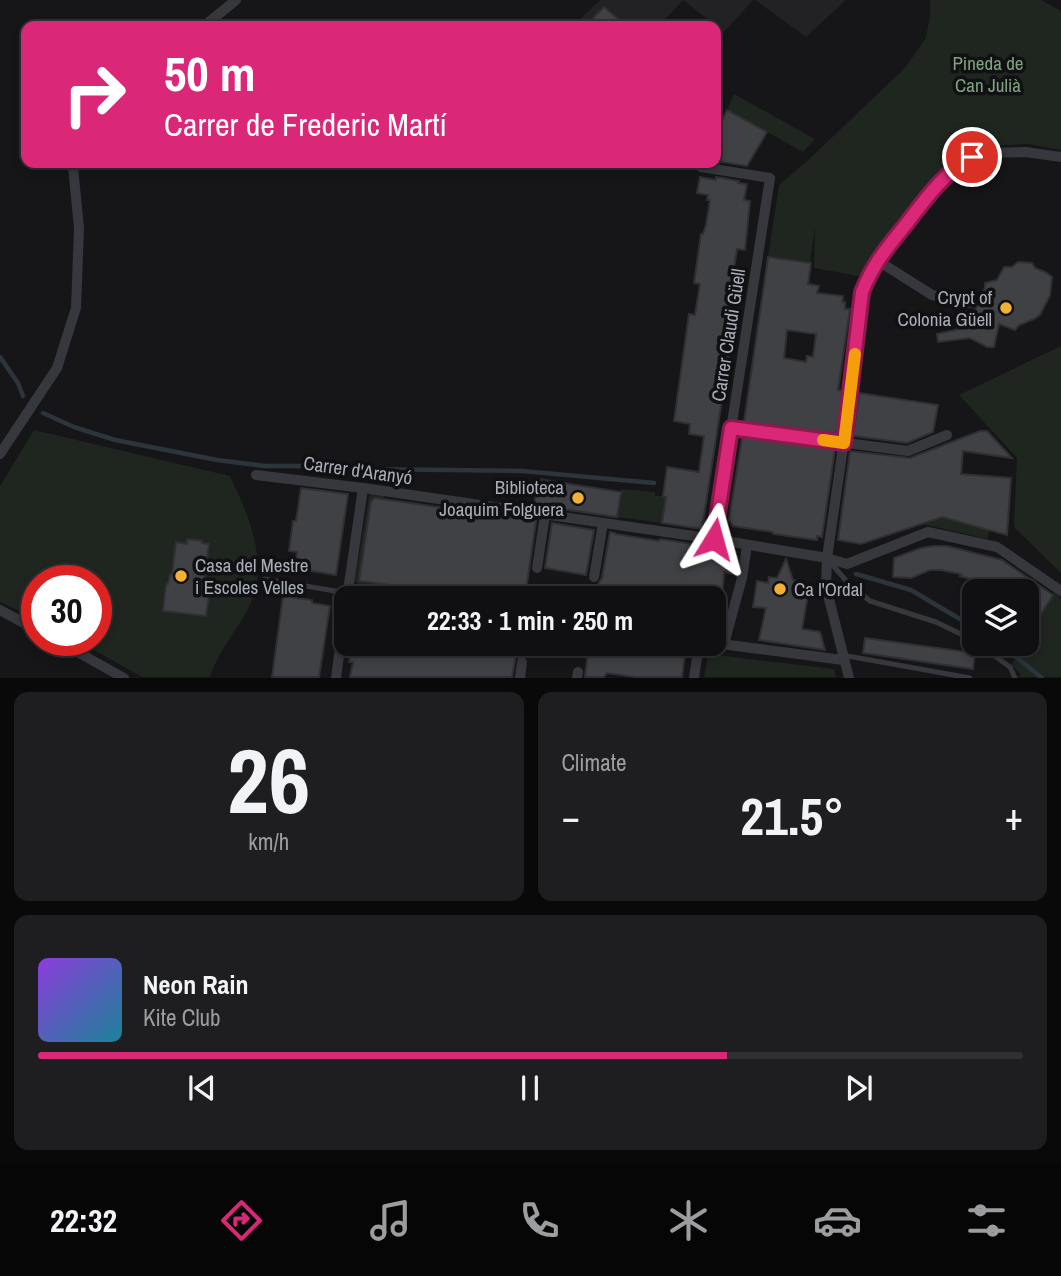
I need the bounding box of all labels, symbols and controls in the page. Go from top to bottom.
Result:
text: 50 m [164,40,256,106]
icon: right [49,49,140,140]
park label: Pineda de Can Julià [952,50,1024,98]
text: Carrer de Frederic Martí [164,103,447,146]
pin [942,127,1002,187]
icon: arrive [953,138,991,176]
street label: Carrer Claudi Güell [705,267,751,403]
place label: Crypt of Colonia Güell [898,284,993,332]
marker: Crypt of Colonia Güell [998,300,1014,316]
street label: Carrer d'Aranyó [302,450,414,490]
place label: Biblioteca Joaquim Folguera [439,474,564,522]
marker: Biblioteca Joaquim Folguera [570,490,586,506]
position arrow [677,502,751,576]
place label: Casa del Mestre i Escoles Velles [195,552,308,600]
speed limit sign: 30 [21,565,112,656]
marker: Casa del Mestre i Escoles Velles [173,568,189,584]
place label: Ca l'Ordal [794,576,863,602]
map controls [962,579,1039,656]
button: layers [962,579,1039,656]
marker: Ca l'Ordal [772,581,788,597]
text: 22:33 · 1 min · 250 m [427,603,633,638]
text: 26 [227,719,310,841]
text: Climate [562,747,626,778]
text: 21.5° [740,781,844,851]
text: − [562,791,580,842]
text: + [1005,791,1023,842]
text: km/h [248,826,289,857]
text: Neon Rain [143,967,248,1002]
text: Kite Club [143,1002,221,1033]
icon: previous [183,1069,221,1107]
icon: pause [511,1069,549,1107]
icon: next [840,1069,878,1107]
icon: directions [217,1196,266,1245]
icon: music [366,1196,415,1245]
icon: phone [515,1196,564,1245]
icon: climate [664,1196,713,1245]
icon: car [813,1196,862,1245]
icon: filters [962,1196,1011,1245]
text: 22:32 [50,1199,117,1242]

